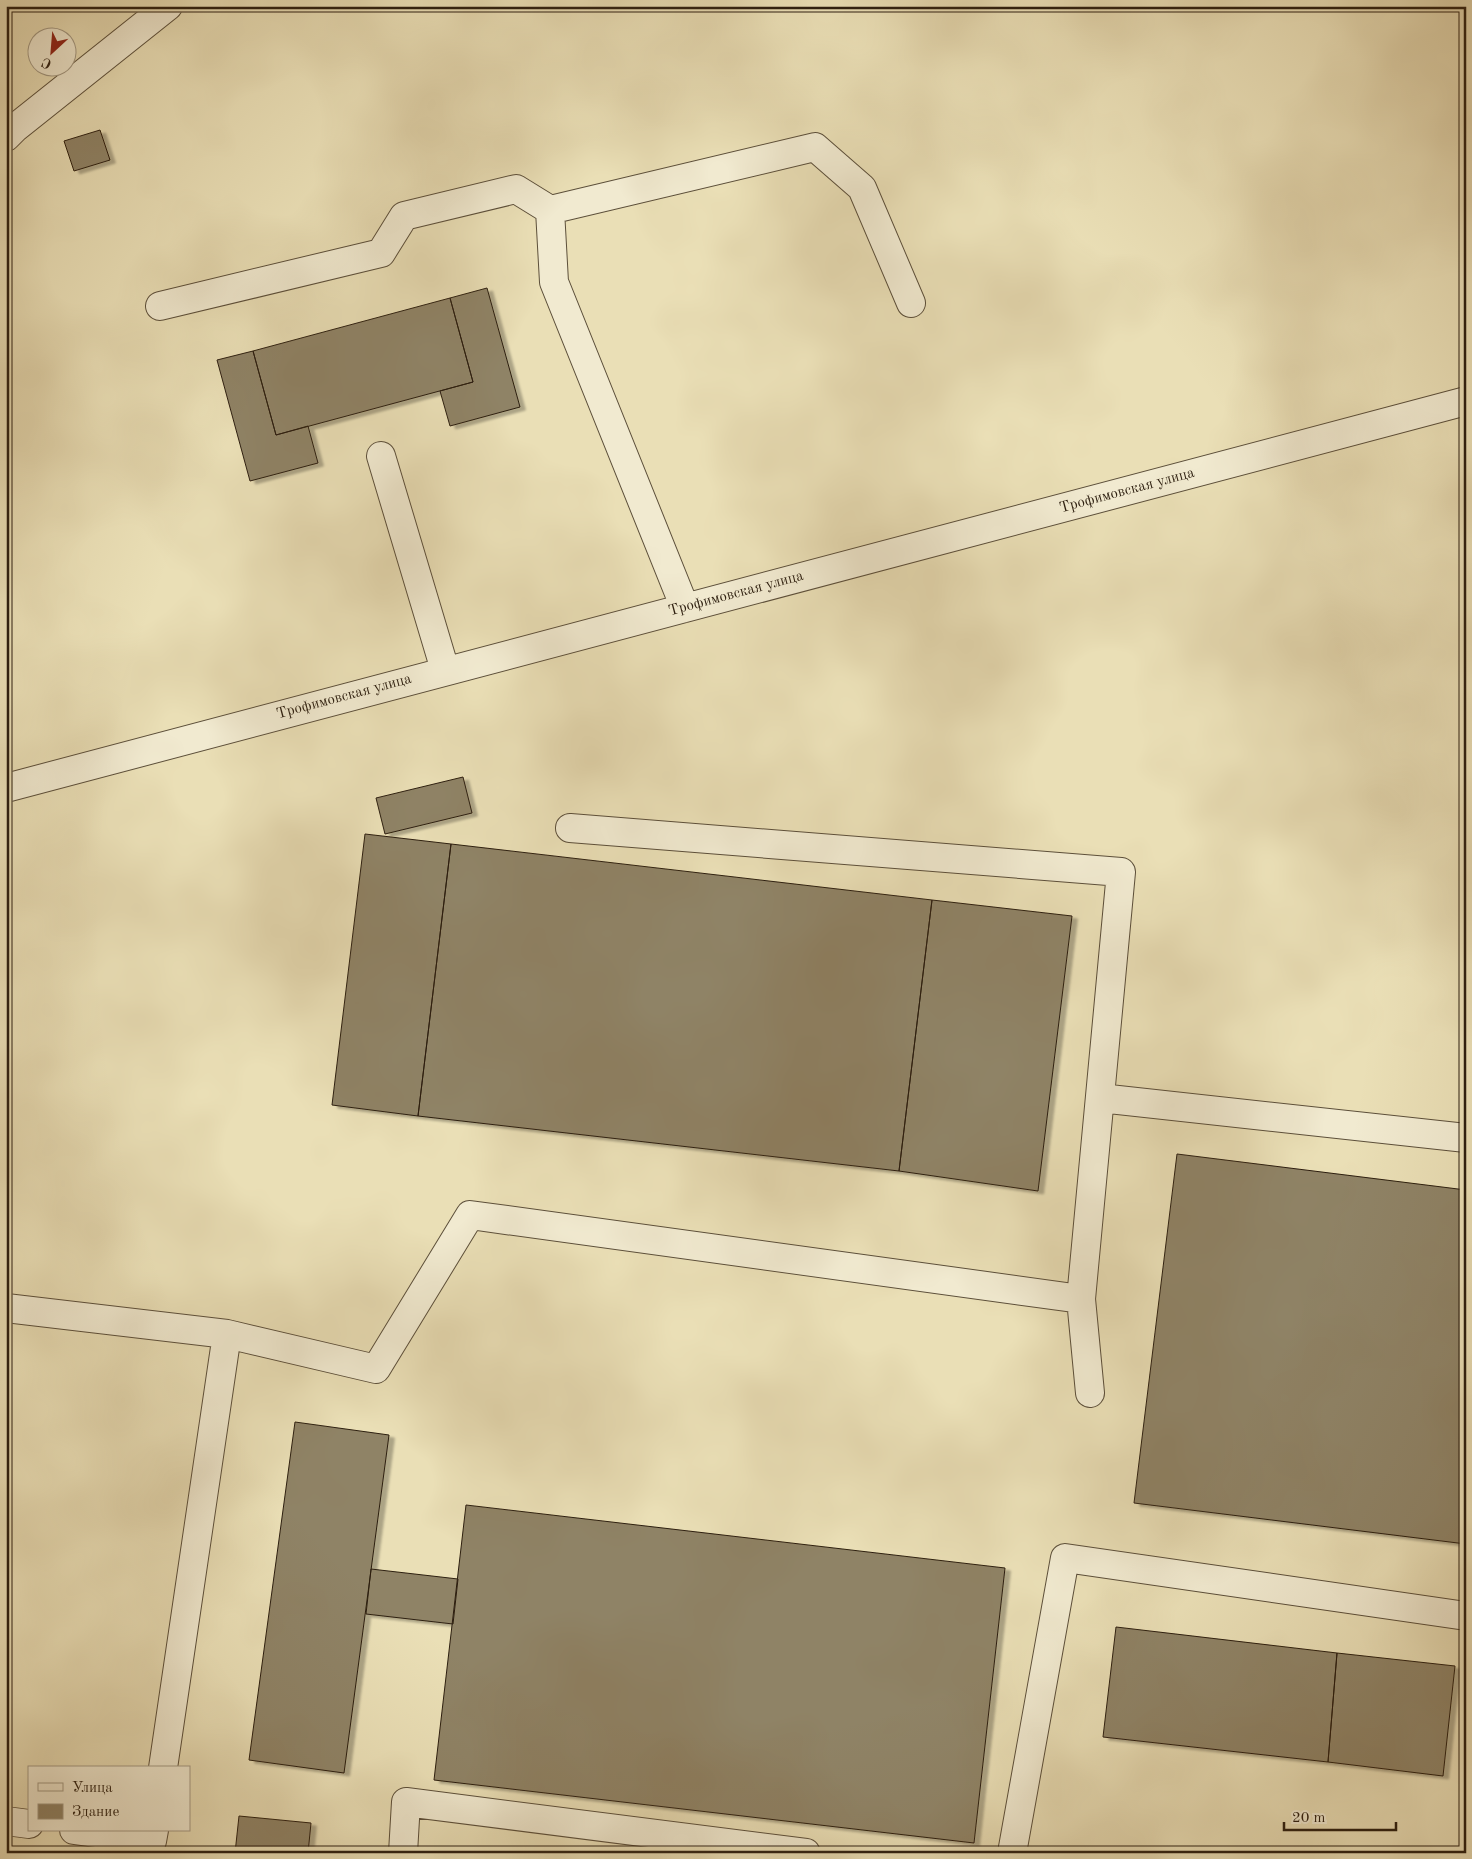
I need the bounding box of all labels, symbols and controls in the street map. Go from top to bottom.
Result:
north arrow [28,28,78,78]
text: С [40,54,54,71]
street label: Трофимовская улица [1058,466,1197,516]
street label: Трофимовская улица [667,569,806,619]
street label: Трофимовская улица [275,672,414,722]
legend [28,1766,190,1832]
text: Улица [72,1781,113,1796]
scale bar [1284,1799,1397,1831]
text: Здание [72,1805,119,1820]
text: 20 m [1292,1811,1326,1826]

